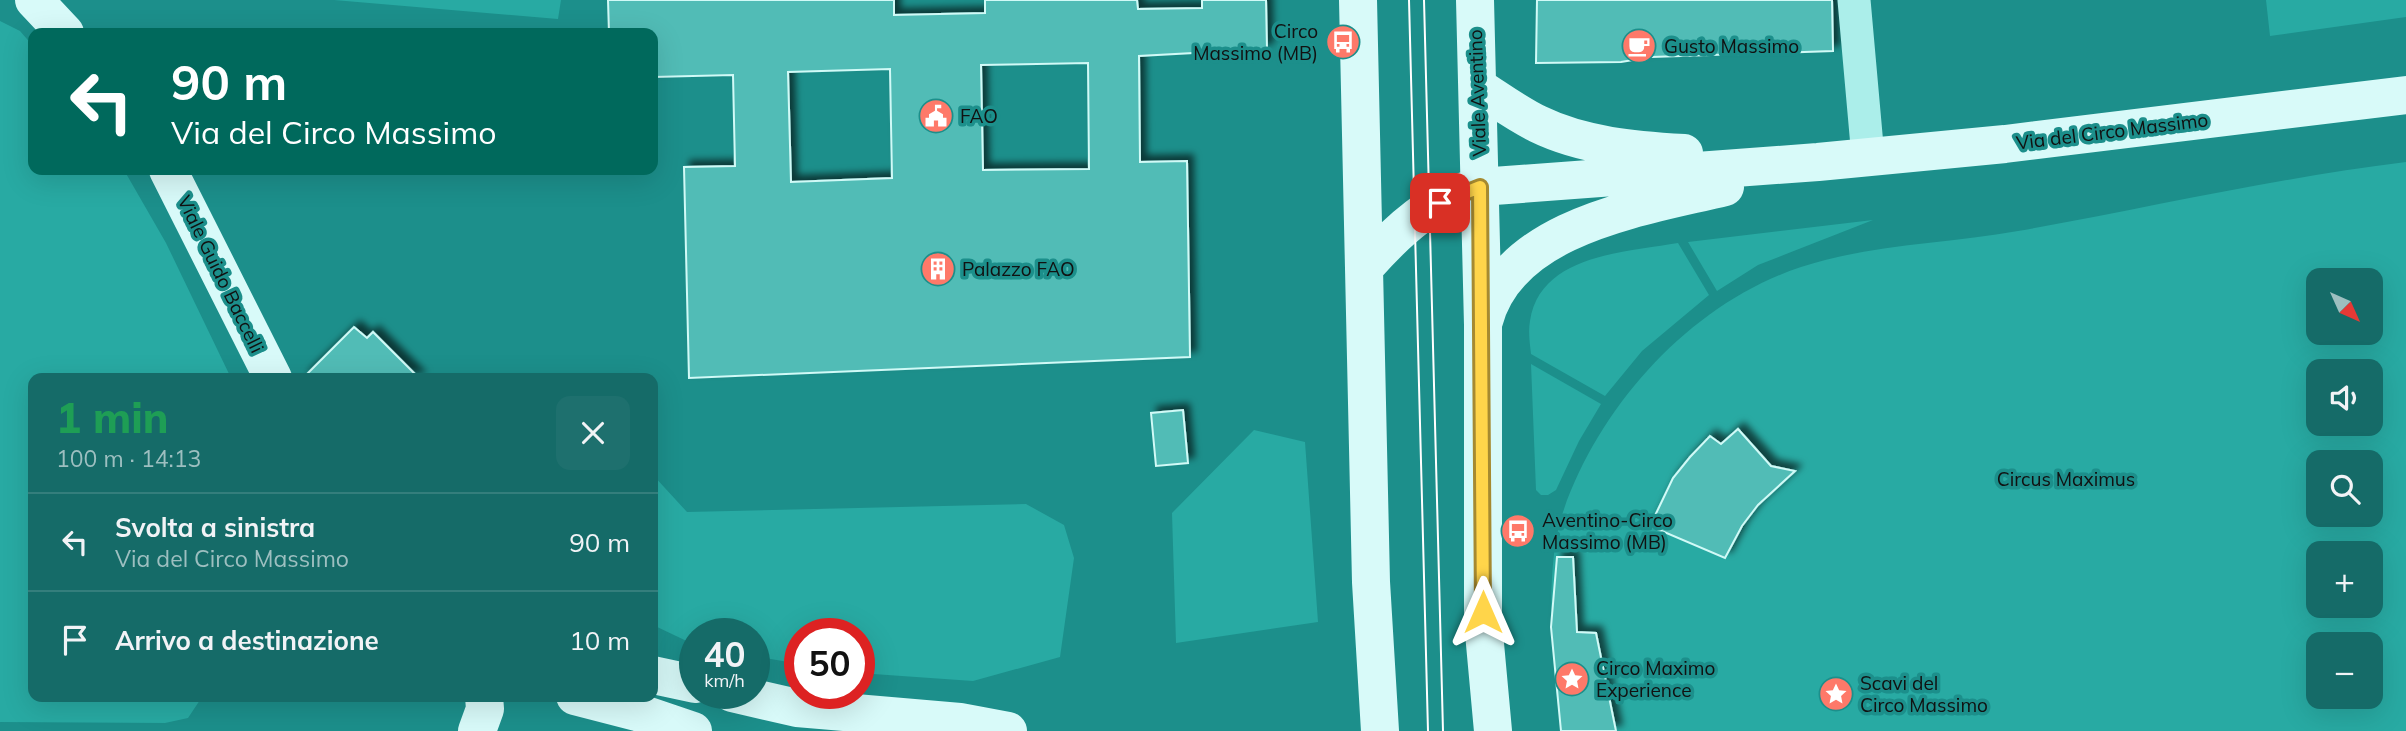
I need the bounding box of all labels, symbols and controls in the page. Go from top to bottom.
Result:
place label: Circo Massimo (MB) [1193,19,1318,65]
bus stop icon: Circo Massimo (MB) [1324,23,1362,61]
cafe icon: Gusto Massimo [1620,27,1658,65]
street label: Viale Aventino [1463,29,1491,157]
place label: Gusto Massimo [1664,34,1799,58]
text: 90 m [171,51,287,112]
icon: left [56,56,147,147]
public building icon: FAO [917,97,955,135]
place label: FAO [960,104,998,128]
street label: Via del Circo Massimo [2015,107,2209,155]
text: Via del Circo Massimo [171,112,497,152]
pin [1410,173,1470,233]
icon: arrive [1421,184,1459,222]
street label: Viale Guido Baccelli [172,191,270,357]
building icon: Palazzo FAO [919,250,957,288]
place label: Palazzo FAO [962,257,1075,281]
north arrow [2306,268,2384,345]
map controls [2306,268,2383,709]
button: sound [2306,359,2383,436]
text: 1 min [56,391,169,444]
button: close [556,396,630,470]
text: 100 m · 14:13 [56,444,201,473]
button: search [2306,450,2383,527]
park label: Circus Maximus [1997,467,2135,491]
place label: Aventino-Circo Massimo (MB) [1542,508,1673,554]
text: Svolta a sinistra [115,511,315,544]
bus stop icon: Aventino-Circo Massimo (MB) [1499,512,1537,550]
icon: left [56,523,94,561]
text: 90 m [569,526,630,559]
button: + [2306,541,2383,618]
text: Via del Circo Massimo [115,544,349,573]
position arrow [1446,575,1520,649]
speed limit sign: 50 [784,618,875,709]
icon: arrive [56,621,94,659]
text: Arrivo a destinazione [115,624,379,657]
text: 10 m [569,624,630,657]
text: 40 [703,632,746,676]
button: − [2306,632,2383,709]
place label: Circo Maximo Experience [1596,656,1715,702]
place icon: Circo Maximo Experience [1553,660,1591,698]
text: km/h [704,669,745,692]
place label: Scavi del Circo Massimo [1860,671,1988,717]
place icon: Scavi del Circo Massimo [1817,675,1855,713]

